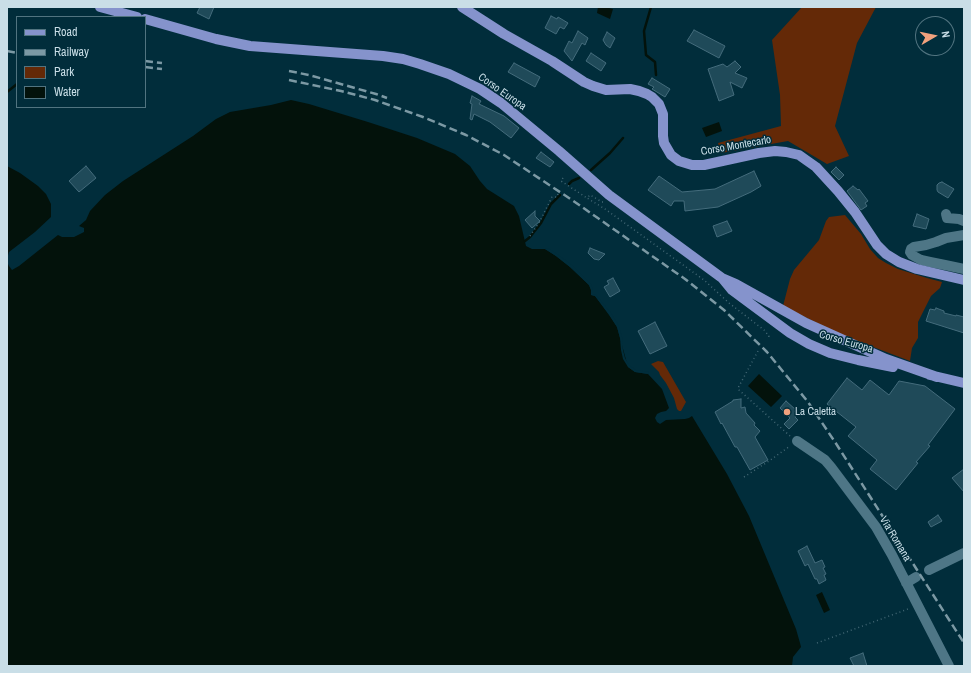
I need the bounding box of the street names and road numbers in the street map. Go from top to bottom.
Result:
street label: Corso Europa [475,71,529,113]
street label: Corso Montecarlo [700,133,772,159]
street label: Corso Europa [817,328,875,356]
street label: Via Romana [876,514,914,564]

